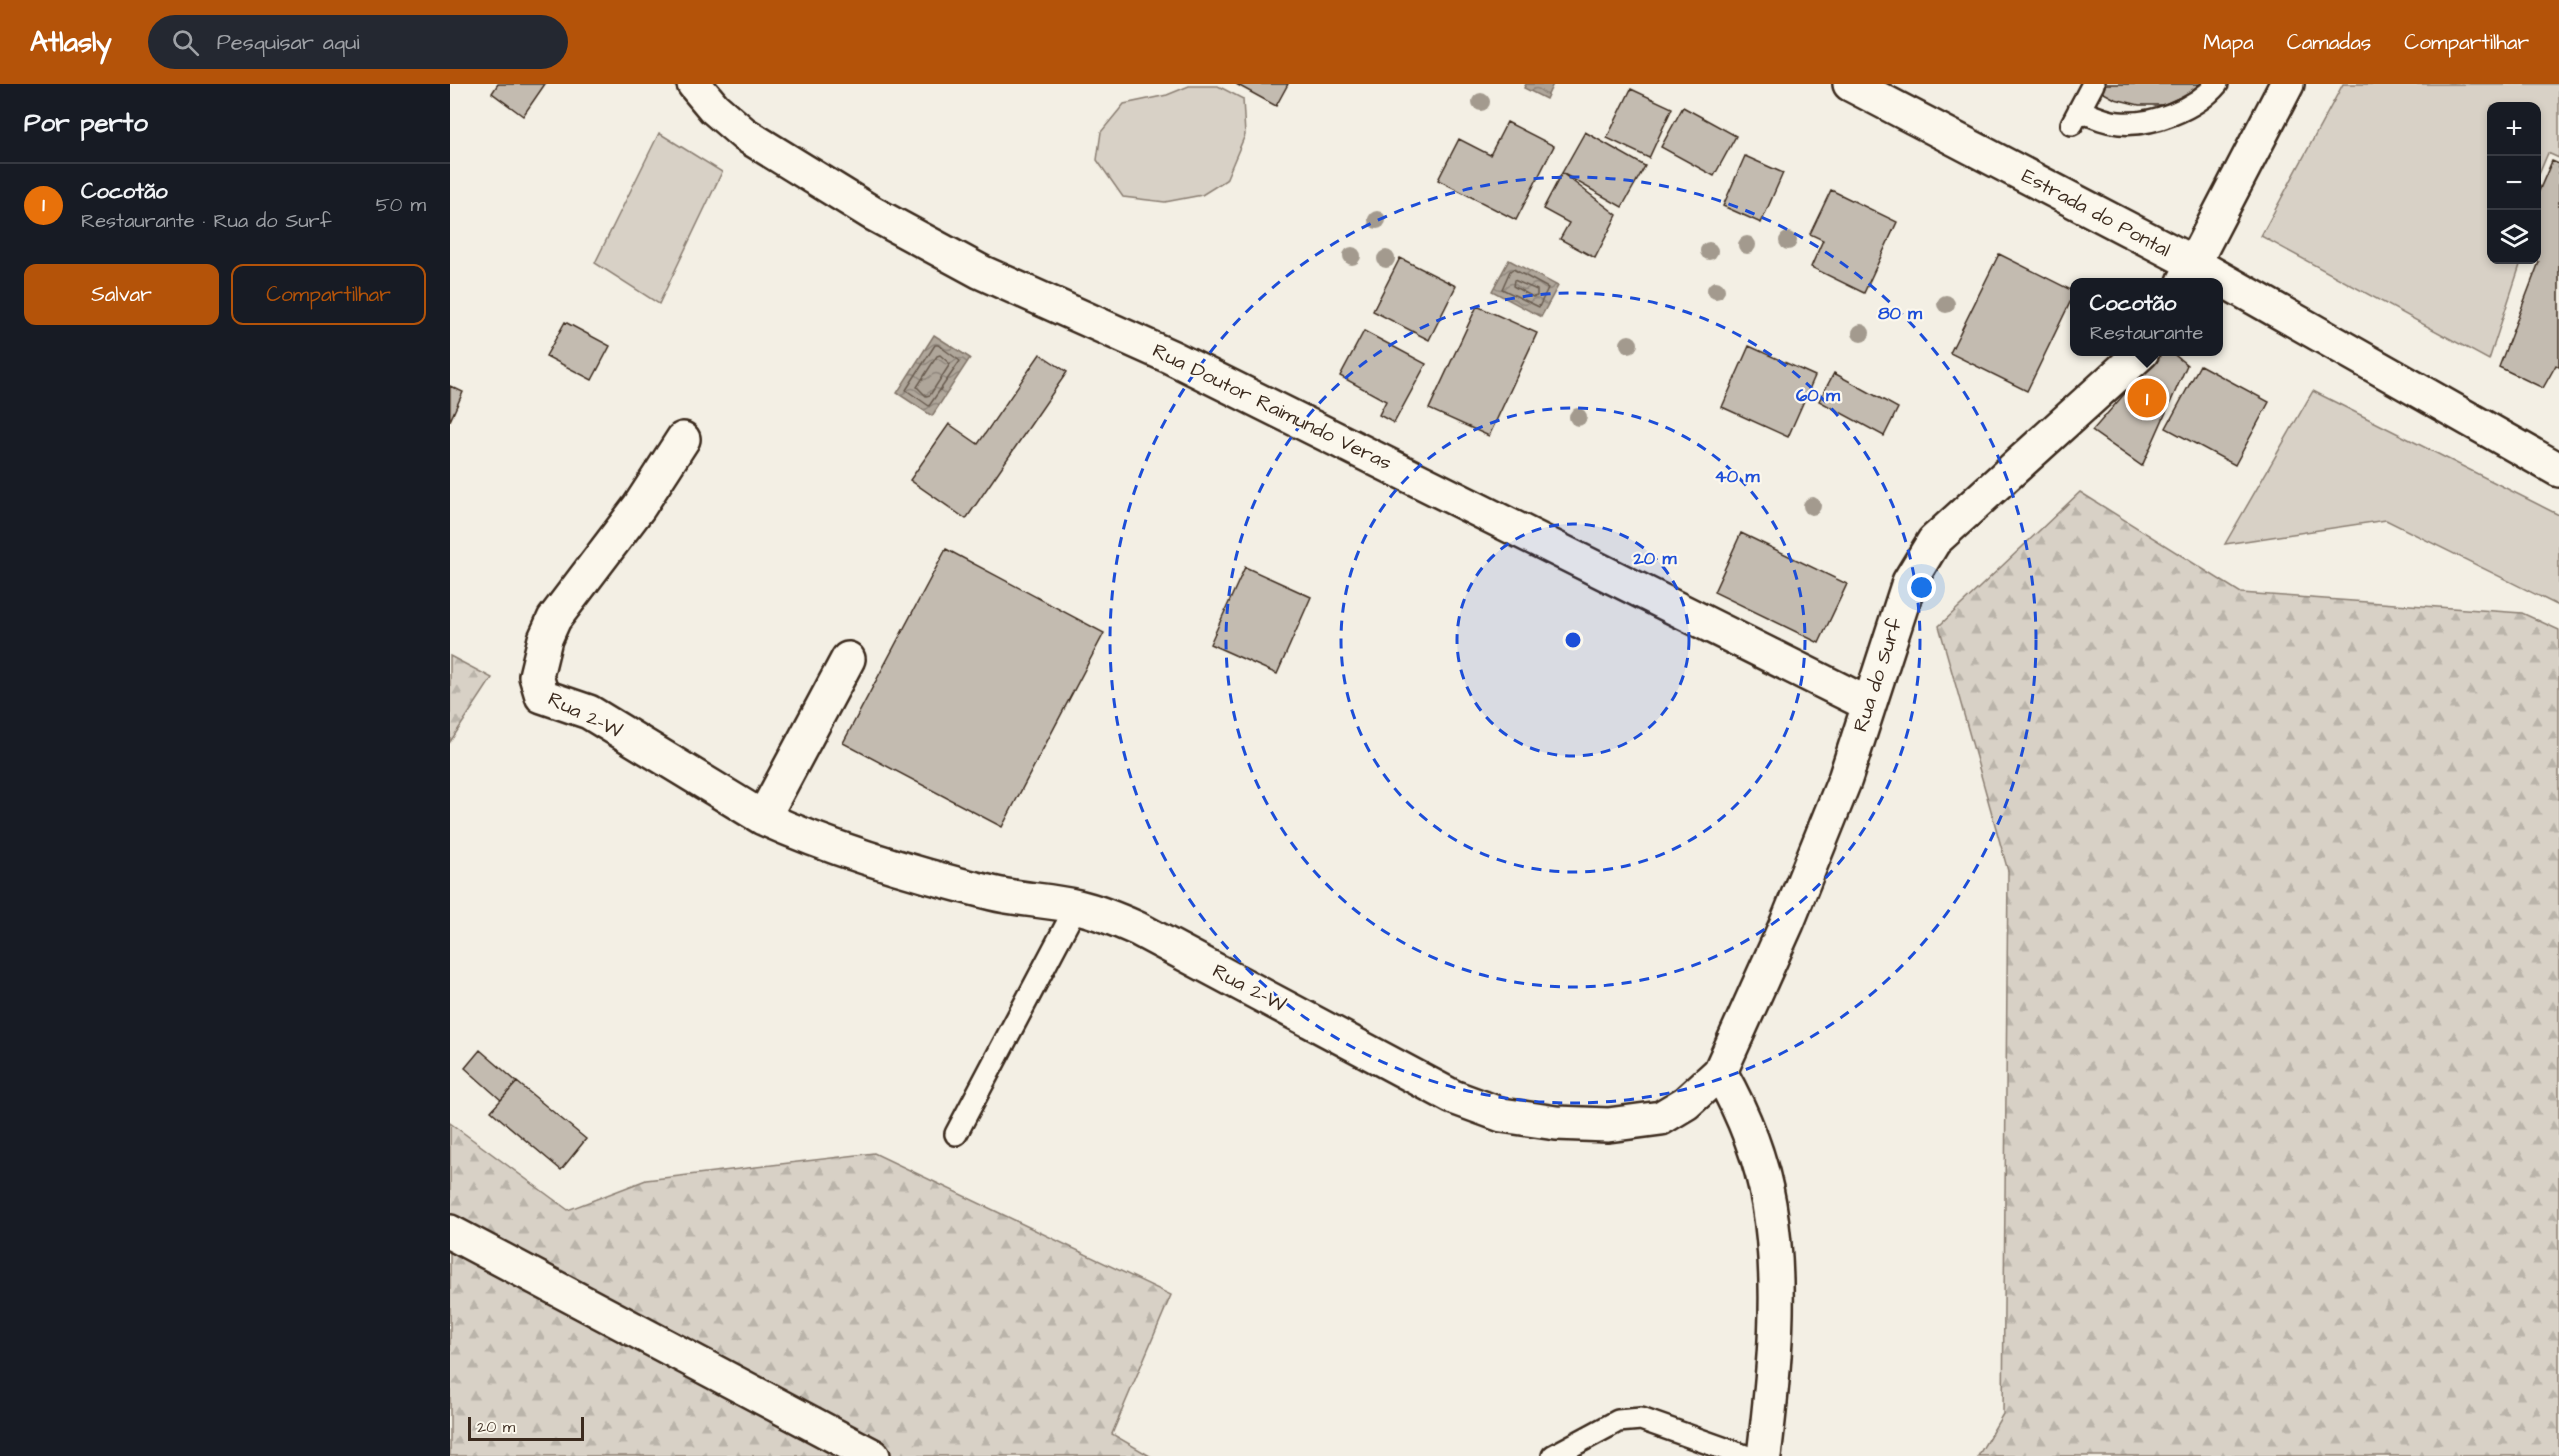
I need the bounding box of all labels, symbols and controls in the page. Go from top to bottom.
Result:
search box [148,15,568,69]
text: Atlasly [30,23,112,62]
icon: search [169,26,202,59]
text: Pesquisar aqui [217,27,360,58]
text: Mapa [2203,28,2254,57]
text: Camadas [2287,28,2371,57]
text: Compartilhar [2404,28,2529,57]
map controls [2487,102,2541,264]
button: + [2487,102,2541,156]
text: Por perto [24,105,148,141]
button: − [2487,156,2541,210]
street label: Estrada do Pontal [2017,162,2175,264]
text: Cocotão [81,176,168,207]
text: 1 [42,191,45,219]
text: 50 m [376,191,426,219]
text: Restaurante · Rua do Surf [81,207,332,235]
button: layers [2487,210,2541,264]
button: Salvar [24,264,219,325]
button: Compartilhar [231,264,426,325]
popup [2070,278,2223,356]
text: Cocotão [2090,288,2176,319]
text: 80 m [1878,301,1923,326]
text: Restaurante [2090,319,2203,347]
street label: Rua Doutor Raimundo Veras [1148,337,1396,477]
pin: 1 [2128,376,2166,420]
text: 60 m [1796,383,1841,408]
text: 40 m [1715,464,1760,489]
text: 20 m [1633,546,1677,571]
your location [1907,573,1936,602]
street label: Rua do Surf [1846,614,1910,735]
centre of rings [1563,630,1583,650]
street label: Rua 2-W [543,685,627,745]
street label: Rua 2-W [1208,957,1291,1019]
scale bar [468,1414,584,1442]
text: 20 m [477,1416,515,1438]

